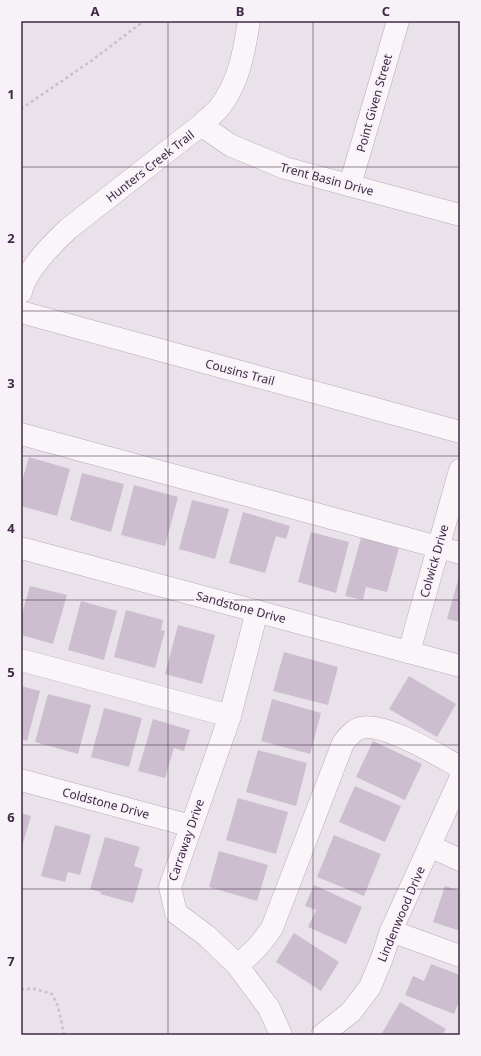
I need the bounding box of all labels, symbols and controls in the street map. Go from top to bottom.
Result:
text: A [91,2,100,20]
text: B [236,2,244,20]
text: C [382,2,390,20]
street label: Point Given Street [352,51,396,154]
text: 1 [7,85,15,103]
street label: Hunters Creek Trail [102,126,198,206]
street label: Trent Basin Drive [278,158,376,200]
text: 2 [7,229,15,247]
street label: Cousins Trail [203,355,277,389]
text: 3 [7,374,15,392]
text: 4 [7,519,15,537]
street label: Colwick Drive [415,522,453,600]
street label: Sandstone Drive [194,587,288,627]
text: 5 [7,663,15,681]
street label: Coldstone Drive [60,783,152,823]
street label: Carraway Drive [164,796,208,883]
text: 6 [7,808,15,826]
street label: Lindenwood Drive [373,863,429,964]
text: 7 [7,952,15,970]

